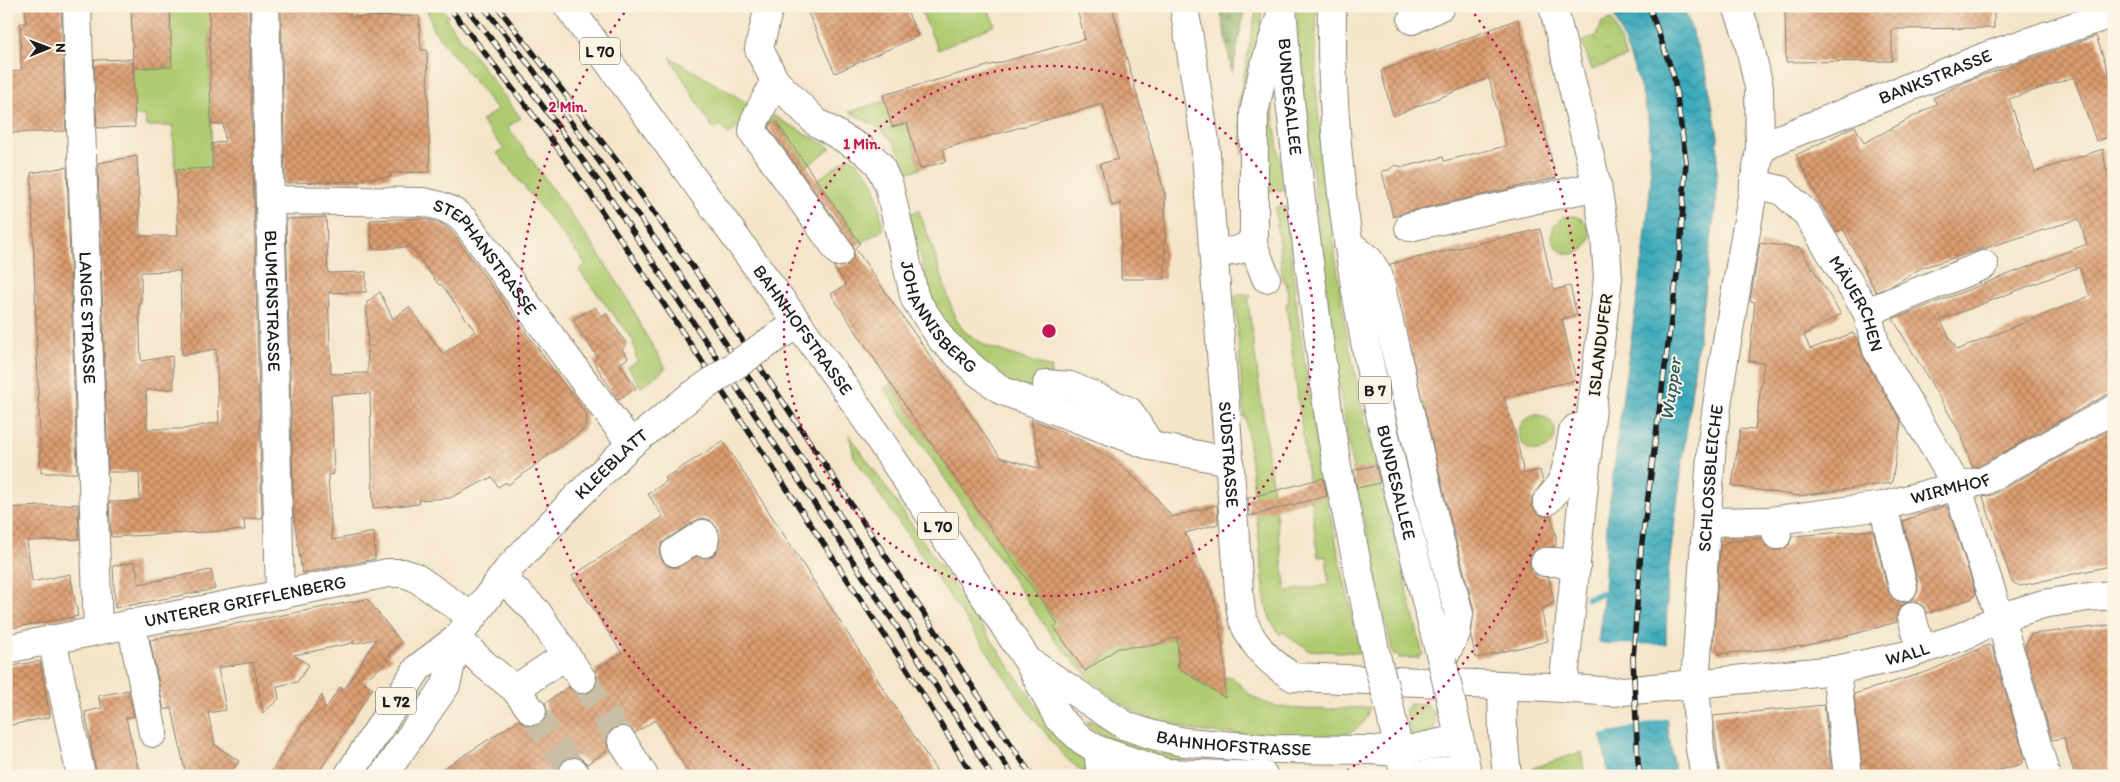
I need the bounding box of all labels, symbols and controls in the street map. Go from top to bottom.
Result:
north arrow [22,22,72,72]
road number: L 70 [580,37,620,64]
street label: BUNDESALLEE [1273,37,1307,156]
text: N [52,43,69,53]
street label: BANKSTRASSE [1875,44,1995,109]
text: 2 Min. [548,98,588,116]
text: 1 Min. [843,135,881,153]
street label: STEPHANSTRASSE [431,194,542,319]
street label: BLUMENSTRASSE [260,230,285,372]
street label: LANGE STRASSE [74,251,101,384]
street label: MÄUERCHEN [1824,251,1888,354]
street label: JOHANNISBERG [896,258,982,378]
street label: BAHNHOFSTRASSE [748,260,857,399]
street label: ISLANDUFER [1583,292,1617,398]
centre of rings [1040,322,1058,340]
water label: Wupper [1655,354,1687,422]
road number: B 7 [1359,376,1391,404]
street label: SÜDSTRASSE [1214,400,1244,509]
street label: SCHLOSSBLEICHE [1693,403,1728,553]
street label: BUNDESALLEE [1372,423,1421,542]
street label: KLEEBLATT [570,424,652,504]
street label: WIRMHOF [1908,468,1996,509]
road number: L 70 [918,512,958,540]
street label: UNTERER GRIFFLENBERG [142,571,348,632]
street label: WALL [1883,637,1932,670]
road number: L 72 [376,688,416,714]
street label: BAHNHOFSTRASSE [1154,725,1311,760]

